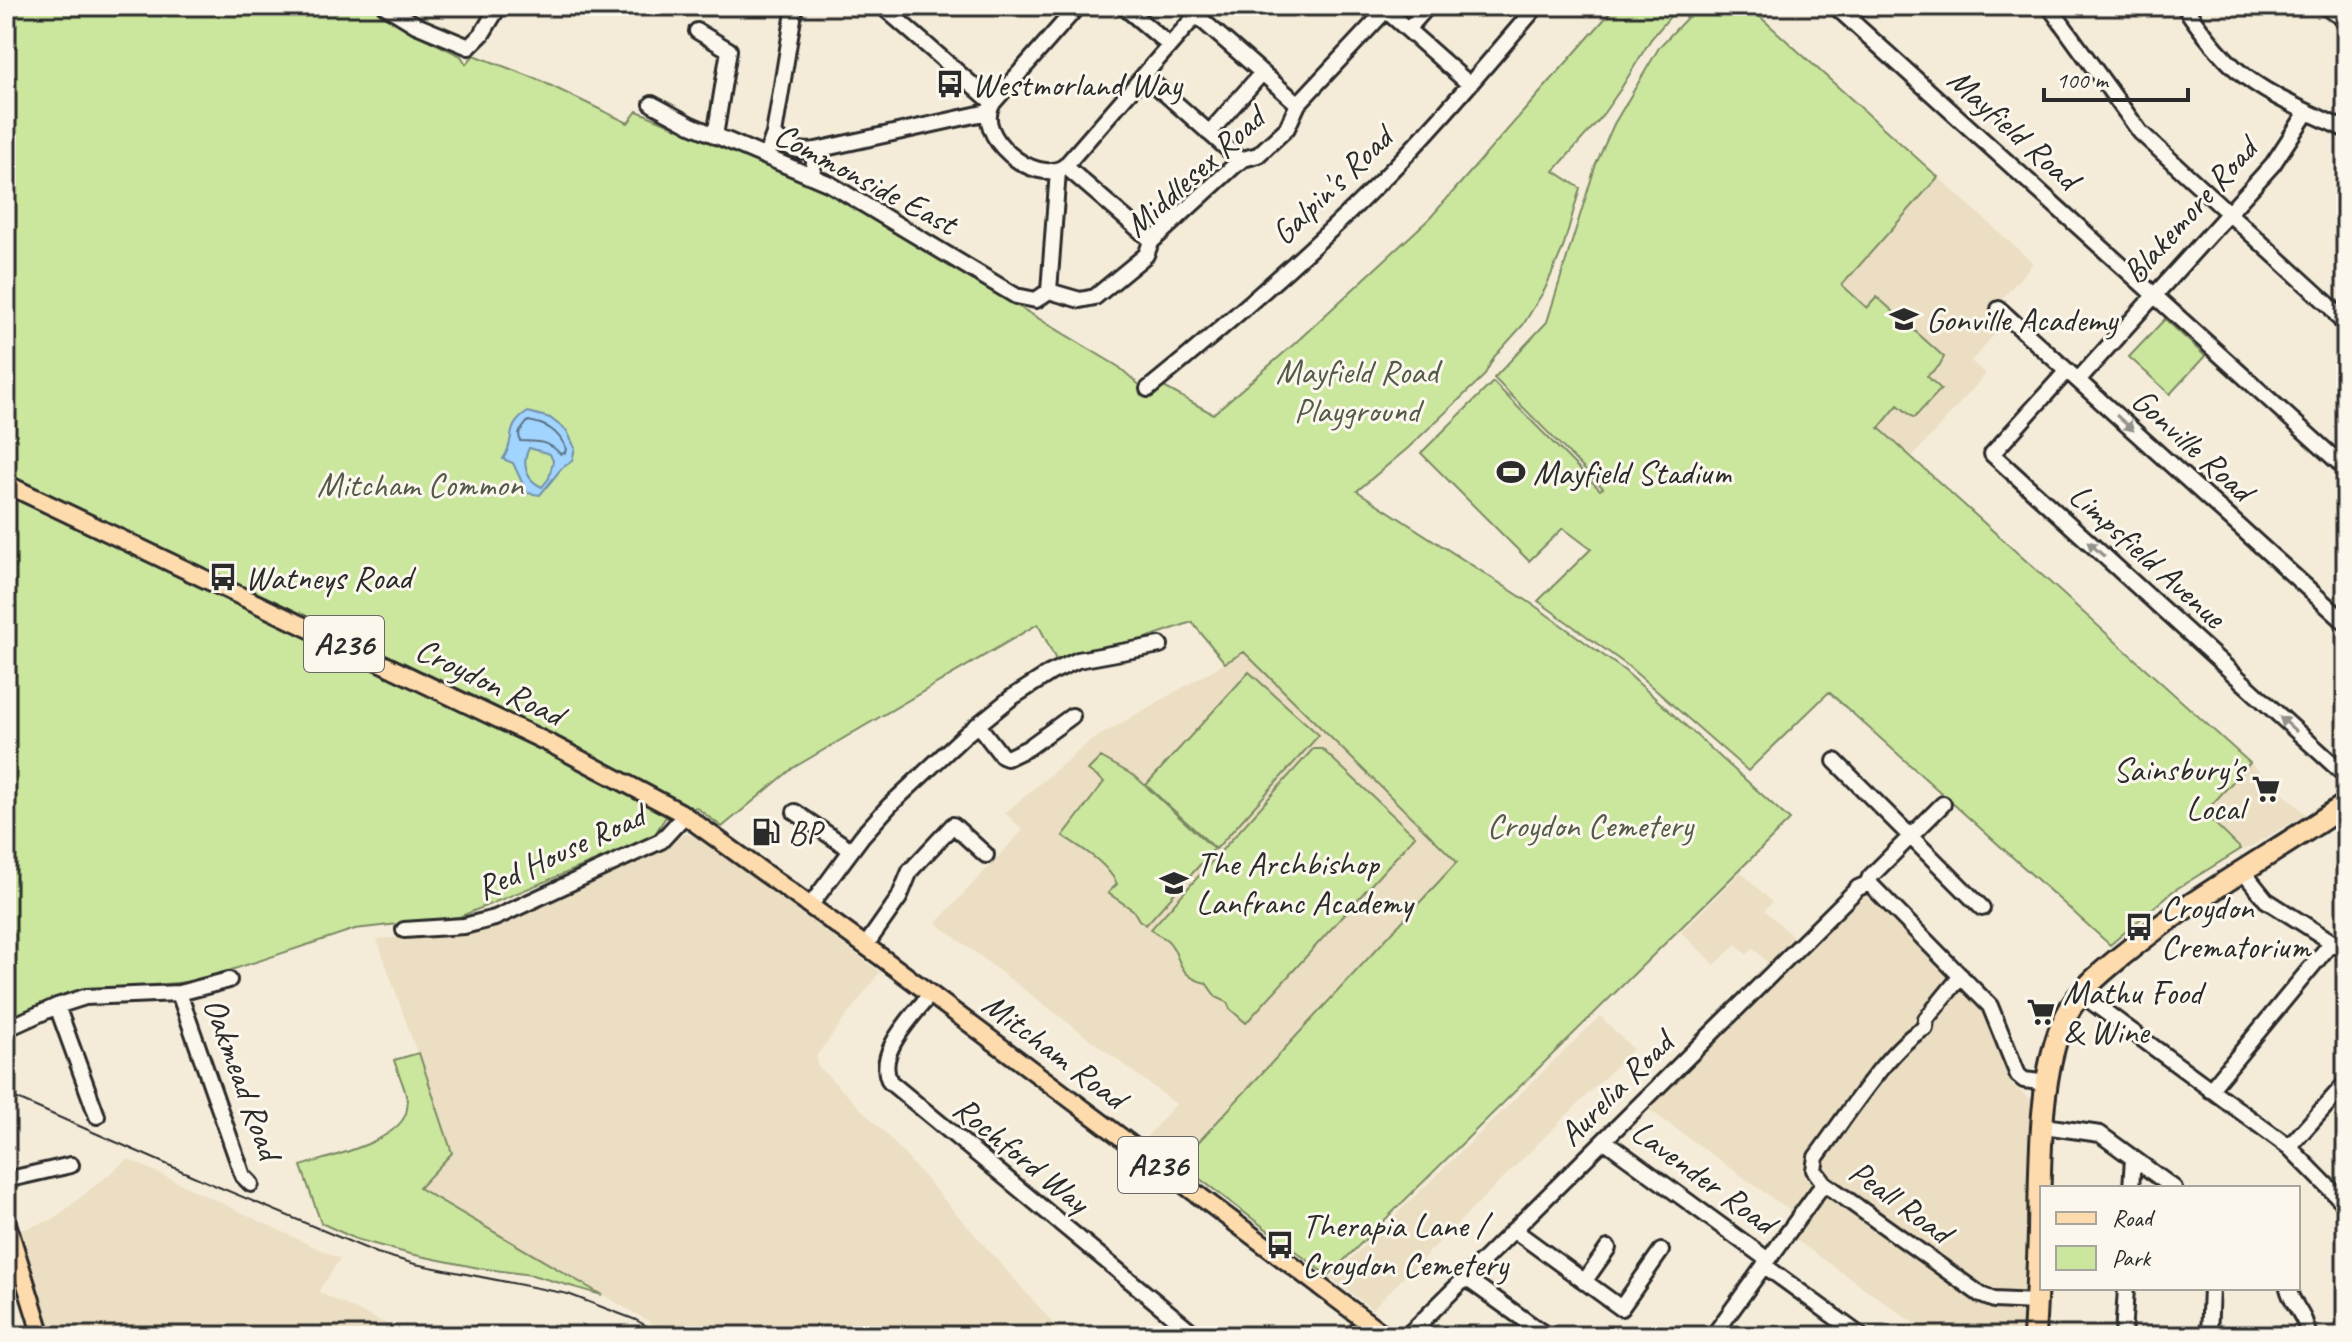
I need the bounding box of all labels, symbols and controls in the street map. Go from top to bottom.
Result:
scale bar [2044,52,2188,102]
street label: Mayfield Road [1939,58,2092,202]
place label: Westmorland Way [972,63,1184,106]
text: 100 m [2056,65,2110,95]
bus stop icon: Westmorland Way [935,69,965,99]
street label: Middlesex Road [1115,94,1277,246]
street label: Commonside East [767,112,968,246]
street label: Galpin's Road [1262,113,1405,254]
street label: Blakemore Road [2113,124,2270,292]
place label: Gonville Academy [1926,298,2120,341]
school or university icon: Gonville Academy [1889,304,1919,334]
park label: Mayfield Road Playground [1276,350,1443,432]
street label: Gonville Road [2123,378,2267,514]
one-way arrow [2115,413,2134,431]
place label: Mayfield Stadium [1533,451,1732,494]
sports icon: Mayfield Stadium [1496,457,1526,487]
park label: Mitcham Common [317,463,525,506]
street label: Limpsfield Avenue [2060,474,2237,638]
one-way arrow [2087,540,2106,558]
place label: Watneys Road [245,556,417,599]
bus stop icon: Watneys Road [208,562,238,592]
road number: A236 [304,616,384,672]
street label: Croydon Road [409,627,576,738]
one-way arrow [2279,716,2299,733]
place label: Sainsbury's Local [2113,748,2250,830]
supermarket icon: Sainsbury's Local [2251,774,2281,804]
street label: Red House Road [469,792,656,909]
park label: Croydon Cemetery [1487,804,1695,847]
place label: BP [788,811,825,854]
fuel station icon: BP [751,817,781,847]
place label: The Archbishop Lanfranc Academy [1196,842,1416,924]
school or university icon: The Archbishop Lanfranc Academy [1159,868,1189,898]
place label: Croydon Crematorium [2161,886,2312,968]
bus stop icon: Croydon Crematorium [2124,912,2154,942]
place label: Mathu Food & Wine [2063,971,2207,1053]
street label: Mitcham Road [974,982,1140,1122]
street label: Oakmead Road [194,992,293,1169]
supermarket icon: Mathu Food & Wine [2026,997,2056,1027]
street label: Aurelia Road [1549,1019,1685,1155]
street label: Rochford Way [945,1086,1101,1225]
street label: Lavender Road [1623,1110,1789,1247]
road number: A236 [1118,1137,1198,1193]
street label: Peall Road [1841,1150,1964,1256]
legend [2040,1186,2300,1290]
text: Road [2112,1203,2156,1233]
place label: Therapia Lane / Croydon Cemetery [1302,1204,1510,1286]
bus stop icon: Therapia Lane / Croydon Cemetery [1265,1230,1295,1260]
text: Park [2112,1243,2152,1273]

